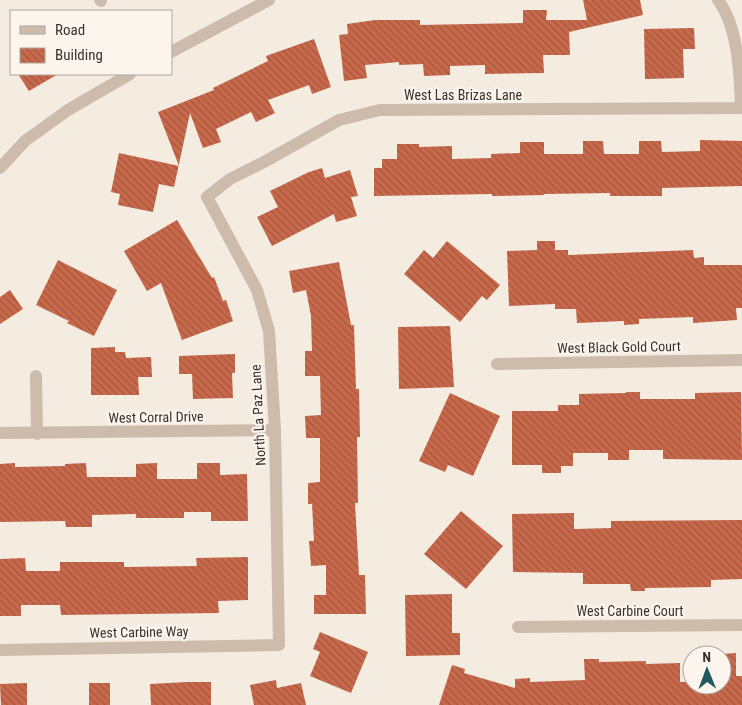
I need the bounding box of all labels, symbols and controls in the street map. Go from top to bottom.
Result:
legend [10,10,172,75]
text: Road [55,21,85,39]
text: Building [55,46,103,64]
street label: West Las Brizas Lane [404,87,522,103]
street label: West Black Gold Court [557,338,681,356]
street label: North La Paz Lane [247,363,269,466]
street label: West Corral Drive [108,408,204,426]
street label: West Carbine Court [577,603,683,619]
street label: West Carbine Way [89,623,189,641]
north arrow [682,645,732,695]
text: N [702,649,711,665]

